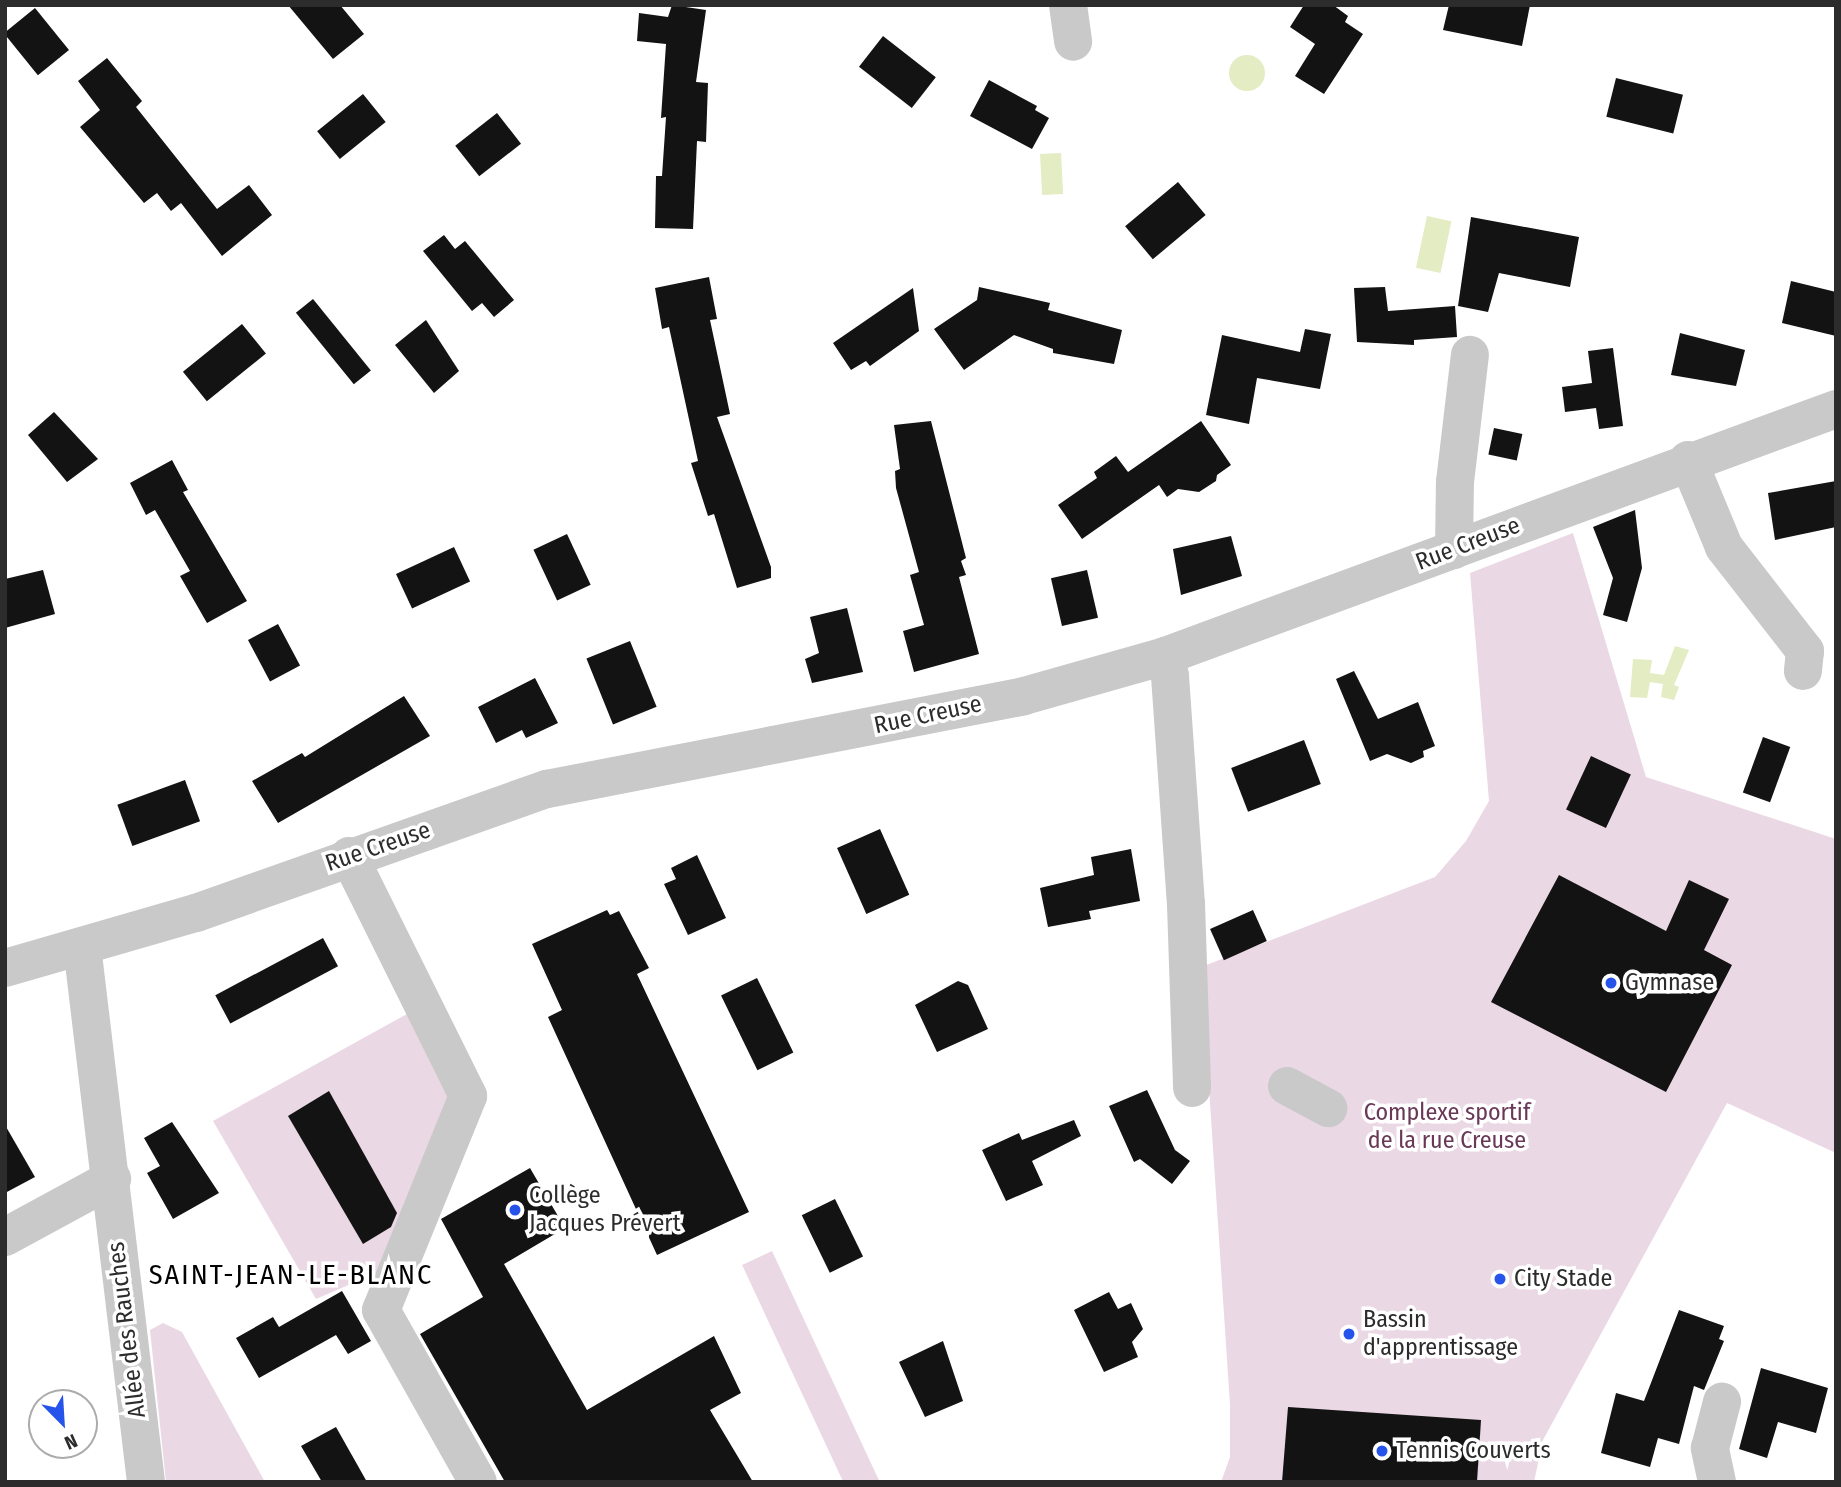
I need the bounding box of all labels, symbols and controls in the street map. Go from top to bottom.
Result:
street label: Rue Creuse [1412,511,1524,577]
street label: Rue Creuse [872,690,984,740]
street label: Rue Creuse [322,816,434,878]
place label: Gymnase [1625,969,1714,997]
marker: Gymnase [1603,975,1619,991]
park label: Complexe sportif de la rue Creuse [1364,1099,1530,1155]
place label: Collège Jacques Prévert [529,1182,680,1238]
marker: Collège Jacques Prévert [507,1202,523,1218]
street label: Allée des Rauches [102,1240,152,1420]
district label: SAINT-JEAN-LE-BLANC [151,1258,431,1292]
place label: City Stade [1514,1265,1612,1293]
marker: City Stade [1492,1271,1508,1287]
place label: Bassin d'apprentissage [1363,1306,1518,1362]
marker: Bassin d'apprentissage [1341,1326,1357,1342]
north arrow [28,1389,98,1459]
text: N [61,1429,81,1455]
place label: Tennis Couverts [1396,1437,1551,1465]
marker: Tennis Couverts [1374,1443,1390,1459]

